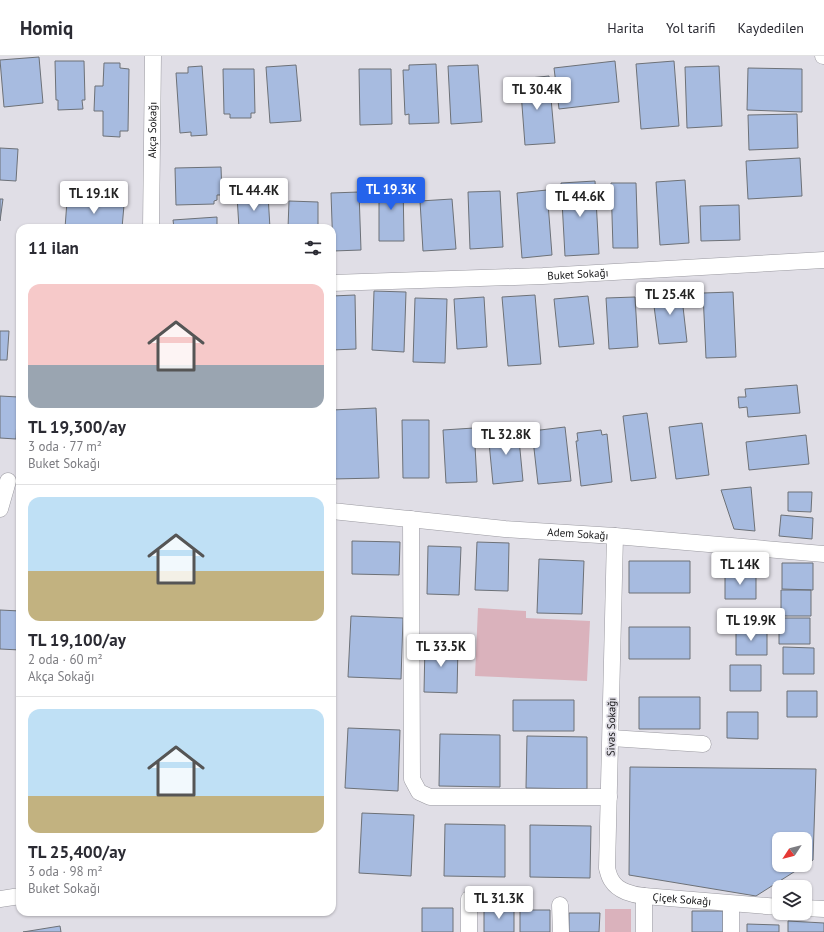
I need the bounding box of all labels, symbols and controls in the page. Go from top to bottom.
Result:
text: Homiq [20,16,73,40]
text: Harita [607,19,644,37]
text: Yol tarifi [666,19,716,37]
text: Kaydedilen [738,19,804,37]
pin: TL 30.4K [496,77,578,111]
text: TL 30.4K [512,81,562,98]
street label: Akça Sokağı [145,102,159,158]
pin: TL 19.3K [350,177,432,211]
pin: TL 44.4K [213,178,295,212]
pin: TL 19.1K [53,181,135,215]
text: TL 19.3K [366,181,416,198]
text: TL 44.4K [229,182,279,199]
pin: TL 44.6K [539,184,621,218]
text: TL 19.1K [69,185,119,202]
text: TL 44.6K [555,188,605,205]
text: 11 ilan [28,237,79,259]
icon: filters [302,237,324,259]
street label: Buket Sokağı [547,265,609,283]
pin: TL 25.4K [629,282,711,316]
text: TL 25.4K [645,286,695,303]
icon: home [140,310,212,382]
text: TL 19,300/ay [28,416,126,438]
pin: TL 32.8K [465,422,547,456]
text: TL 32.8K [481,426,531,443]
text: 3 oda · 77 m² [28,438,102,455]
text: Buket Sokağı [28,455,100,472]
icon: home [140,523,212,595]
street label: Adem Sokağı [547,525,609,543]
pin: TL 14K [707,552,773,586]
text: TL 14K [720,556,760,573]
pin: TL 19.9K [710,608,792,642]
text: TL 19.9K [726,612,776,629]
text: TL 19,100/ay [28,629,126,651]
pin: TL 33.5K [400,634,482,668]
text: TL 33.5K [416,638,466,655]
text: 2 oda · 60 m² [28,651,103,668]
text: Akça Sokağı [28,668,94,685]
street label: Sivas Sokağı [603,698,619,756]
icon: home [140,735,212,807]
north arrow [772,832,812,872]
map controls [772,832,812,920]
text: TL 25,400/ay [28,841,126,863]
text: 3 oda · 98 m² [28,863,103,880]
text: Buket Sokağı [28,880,100,897]
button: layers [772,880,812,920]
pin: TL 31.3K [458,886,540,920]
text: TL 31.3K [474,890,524,907]
street label: Çiçek Sokağı [652,890,712,908]

